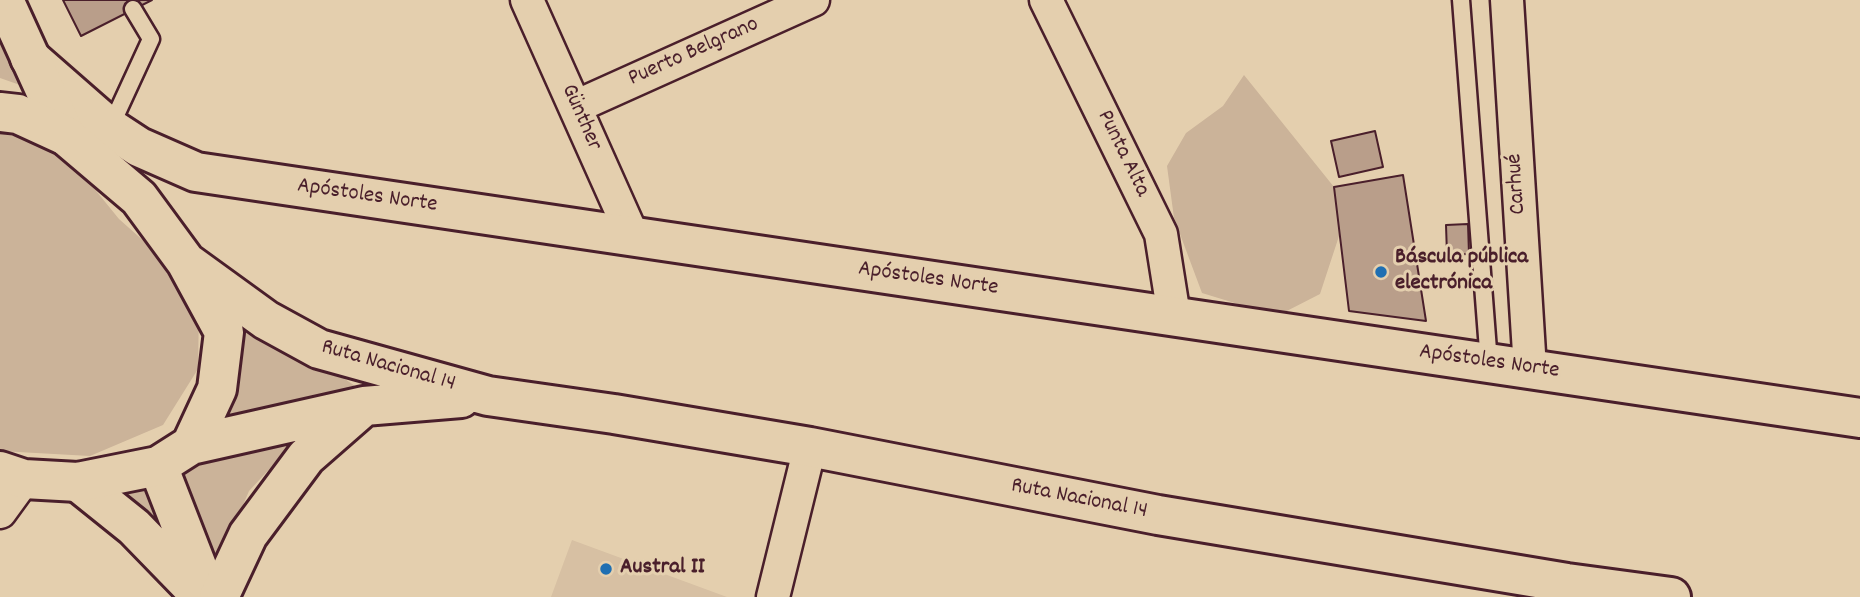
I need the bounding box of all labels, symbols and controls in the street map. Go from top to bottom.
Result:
street label: Puerto Belgrano [625,12,763,94]
street label: Günther [553,80,607,156]
street label: Punta Alta [1089,106,1155,202]
street label: Carhué [1502,153,1534,215]
street label: Apóstoles Norte [295,174,439,220]
place label: Báscula pública electrónica [1395,245,1528,299]
street label: Apóstoles Norte [856,257,1000,303]
marker: Báscula pública electrónica [1373,264,1389,280]
street label: Ruta Nacional 14 [318,335,458,399]
street label: Apóstoles Norte [1417,340,1561,386]
street label: Ruta Nacional 14 [1009,473,1149,527]
place label: Austral II [620,555,705,583]
marker: Austral II [598,561,614,577]

